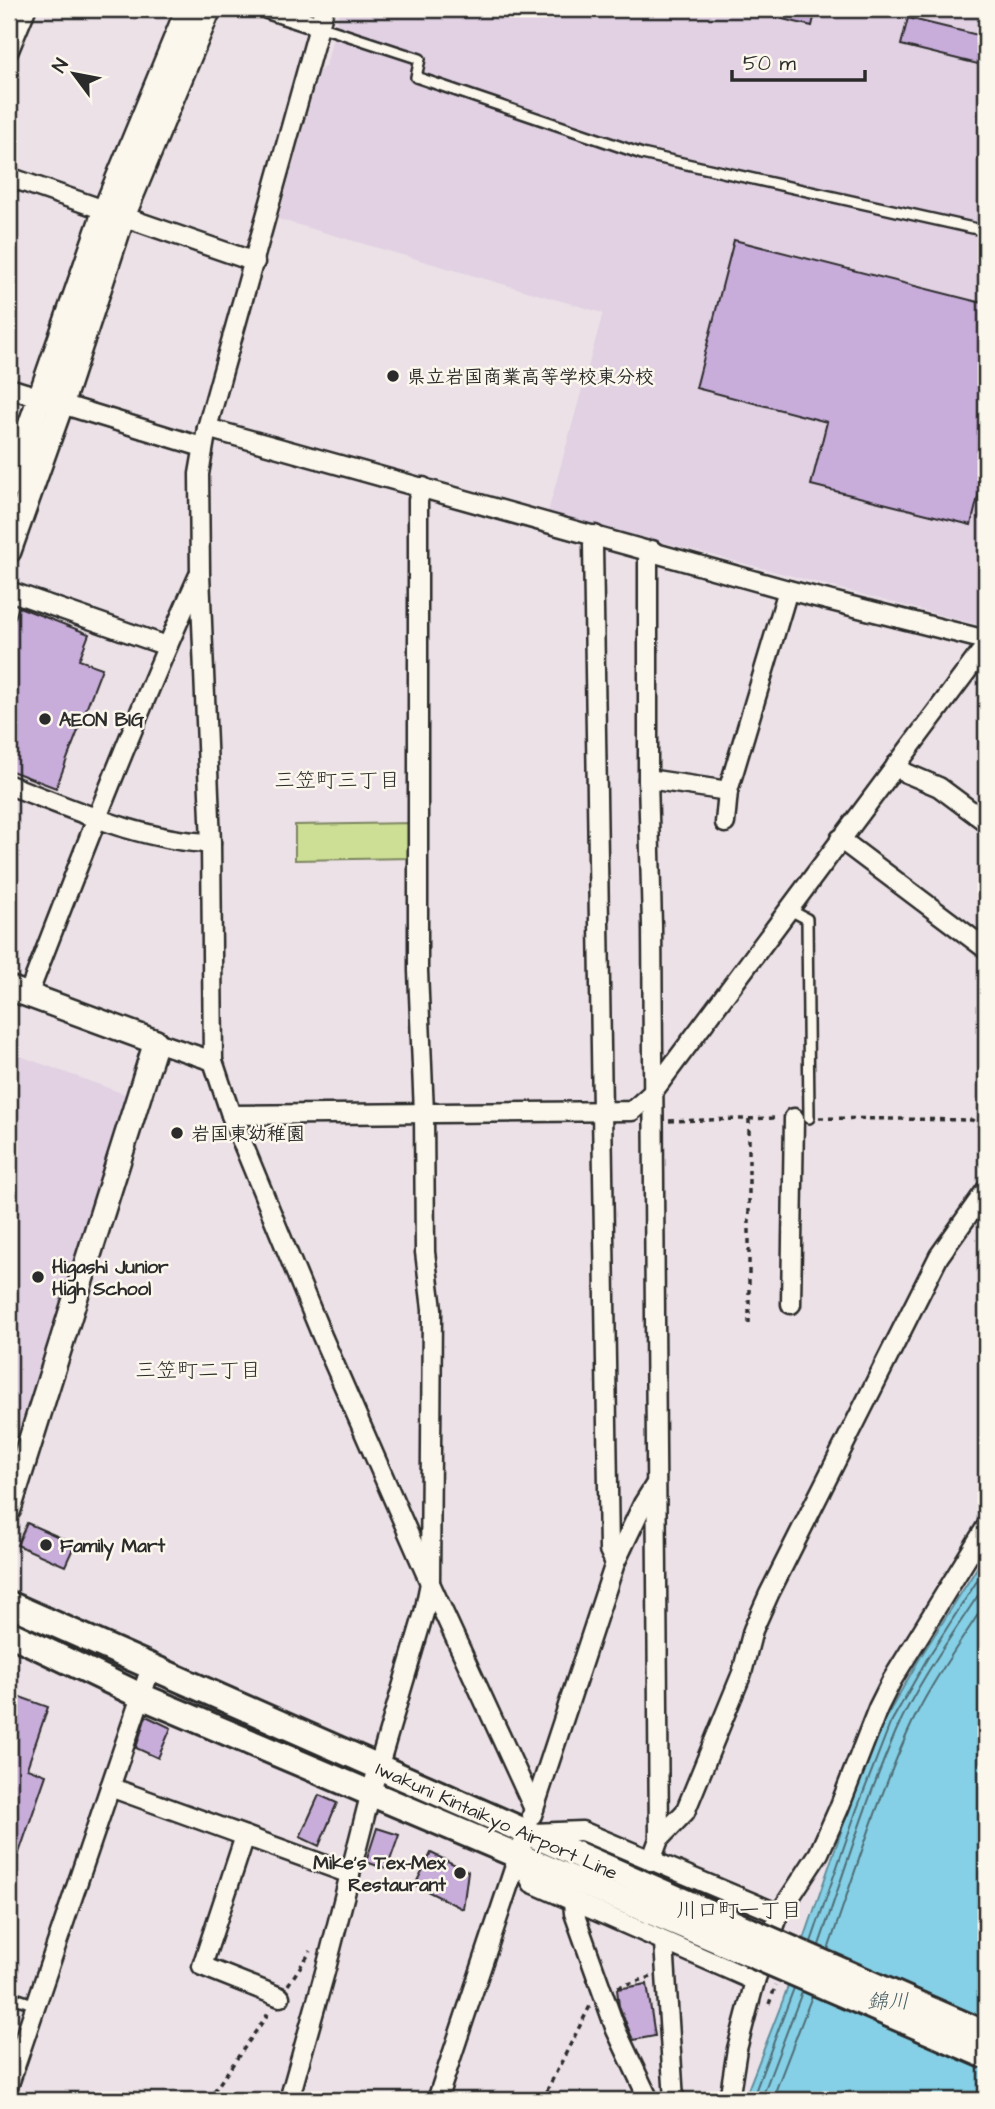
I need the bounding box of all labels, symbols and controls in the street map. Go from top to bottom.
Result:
north arrow [38,38,108,108]
scale bar [732,38,866,82]
text: 50 m [743,49,797,78]
text: N [46,54,76,78]
place label: 県立岩国商業高等学校東分校 [407,364,654,391]
marker: 県立岩国商業高等学校東分校 [385,368,401,384]
place label: AEON BIG [59,707,145,734]
marker: AEON BIG [37,711,53,727]
district label: 三笠町三丁目 [274,766,400,795]
place label: 岩国東幼稚園 [191,1121,305,1148]
marker: 岩国東幼稚園 [169,1125,185,1141]
place label: Higashi Junior High School [52,1254,169,1304]
marker: Higashi Junior High School [30,1269,46,1285]
district label: 三笠町二丁目 [135,1356,261,1385]
place label: Family Mart [60,1533,165,1561]
marker: Family Mart [38,1537,54,1553]
street label: Iwakuni Kintaikyo Airport Line [371,1756,622,1888]
place label: Mike's Tex-Mex Restaurant [313,1850,447,1899]
marker: Mike's Tex-Mex Restaurant [452,1865,468,1881]
district label: 川口町一丁目 [676,1896,802,1925]
water label: 錦川 [867,1987,909,2016]

